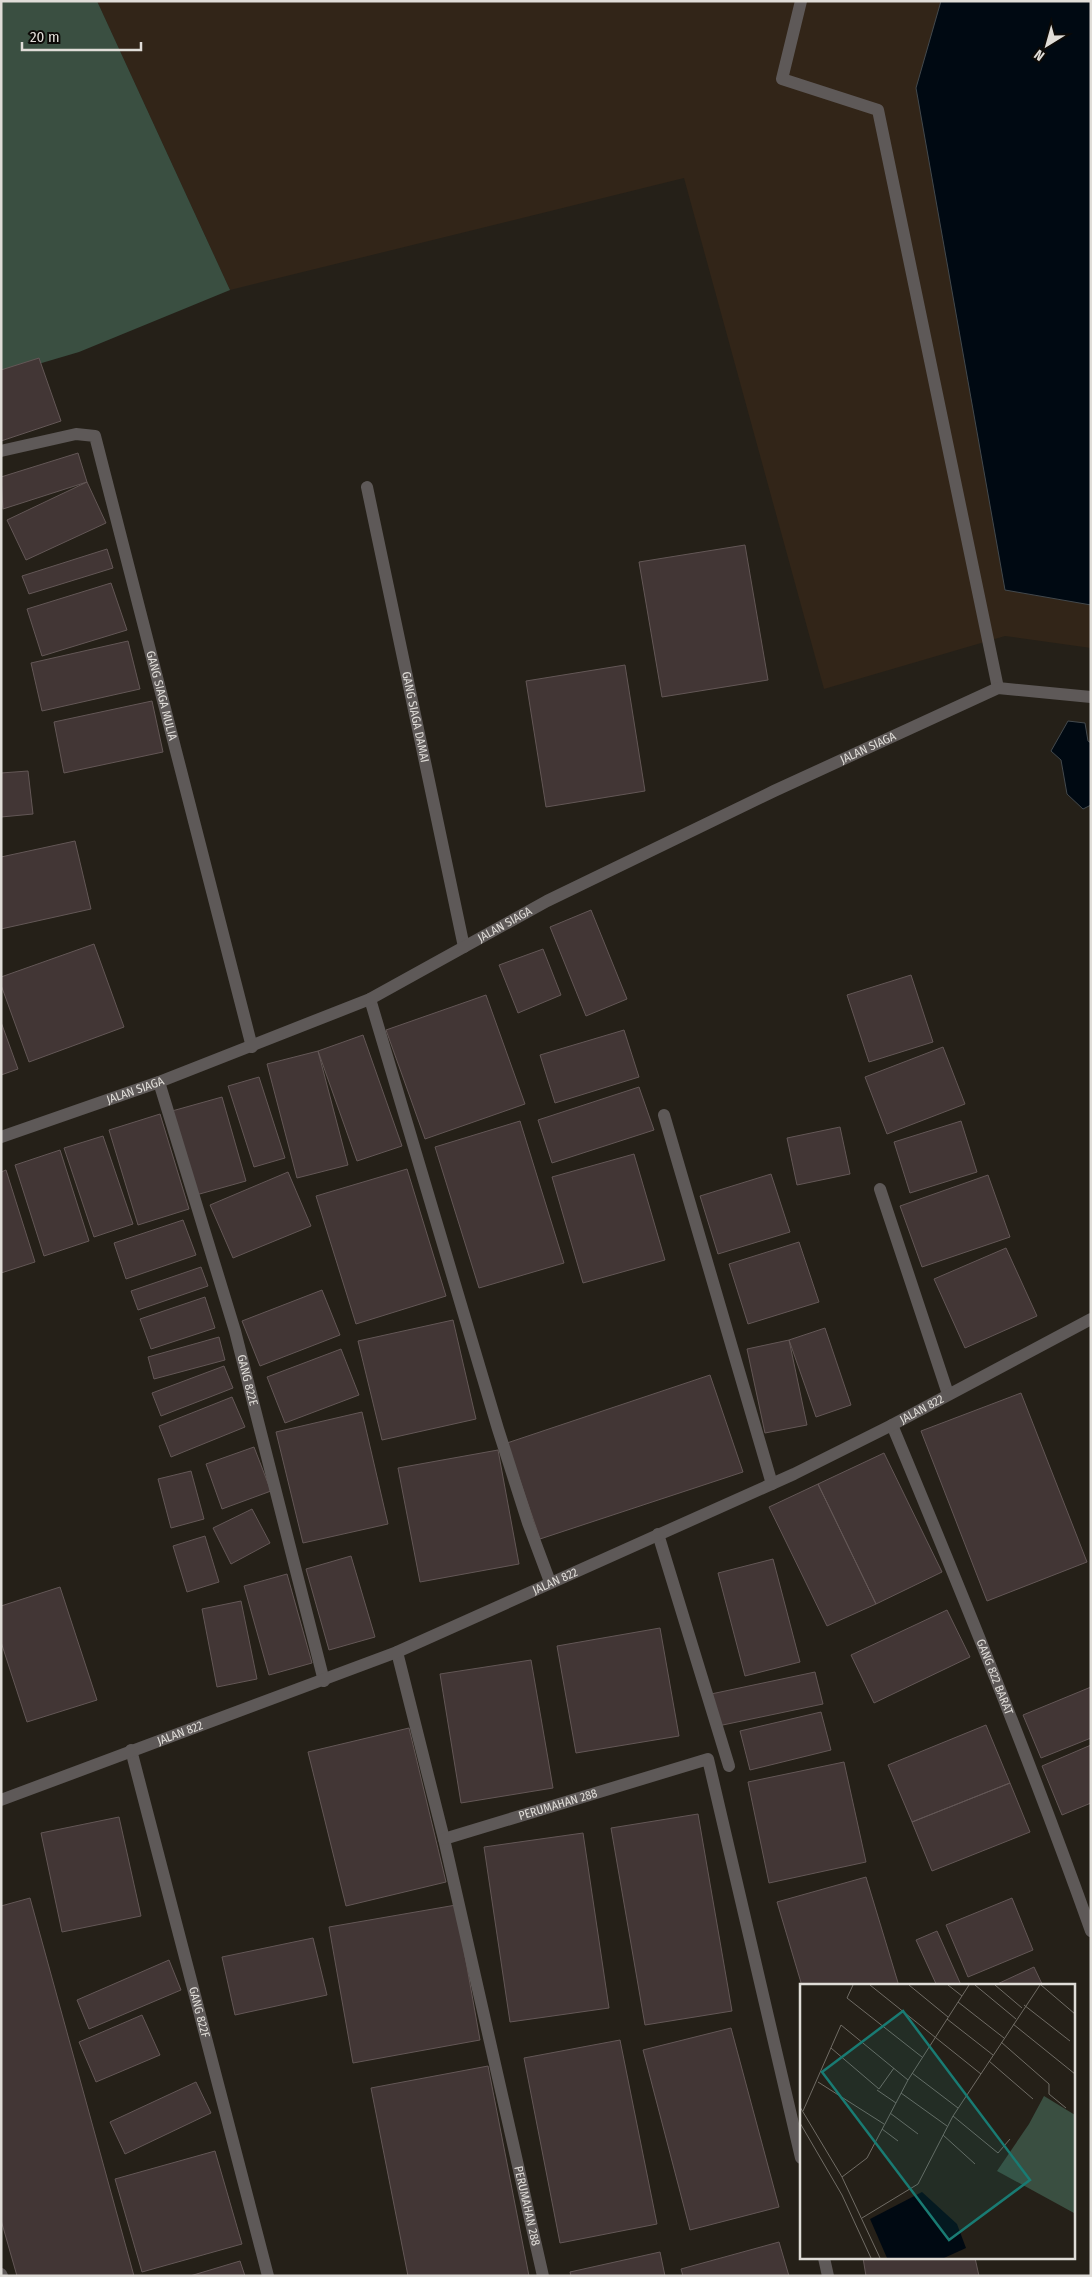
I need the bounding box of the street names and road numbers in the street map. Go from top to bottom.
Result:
street label: GANG SIAGA MULIA [143,649,180,743]
street label: GANG SIAGA DAMAI [399,670,432,764]
street label: JALAN SIAGA [838,729,899,767]
street label: JALAN SIAGA [475,903,535,945]
street label: JALAN SIAGA [105,1074,167,1107]
street label: GANG 822E [234,1353,261,1408]
street label: JALAN 822 [897,1392,946,1427]
street label: JALAN 822 [530,1565,580,1597]
street label: GANG 822 BARAT [973,1637,1016,1717]
street label: JALAN 822 [155,1718,205,1748]
street label: PERUMAHAN 288 [517,1786,599,1823]
street label: GANG 822F [186,1985,213,2040]
street label: PERUMAHAN 288 [511,2165,543,2247]

